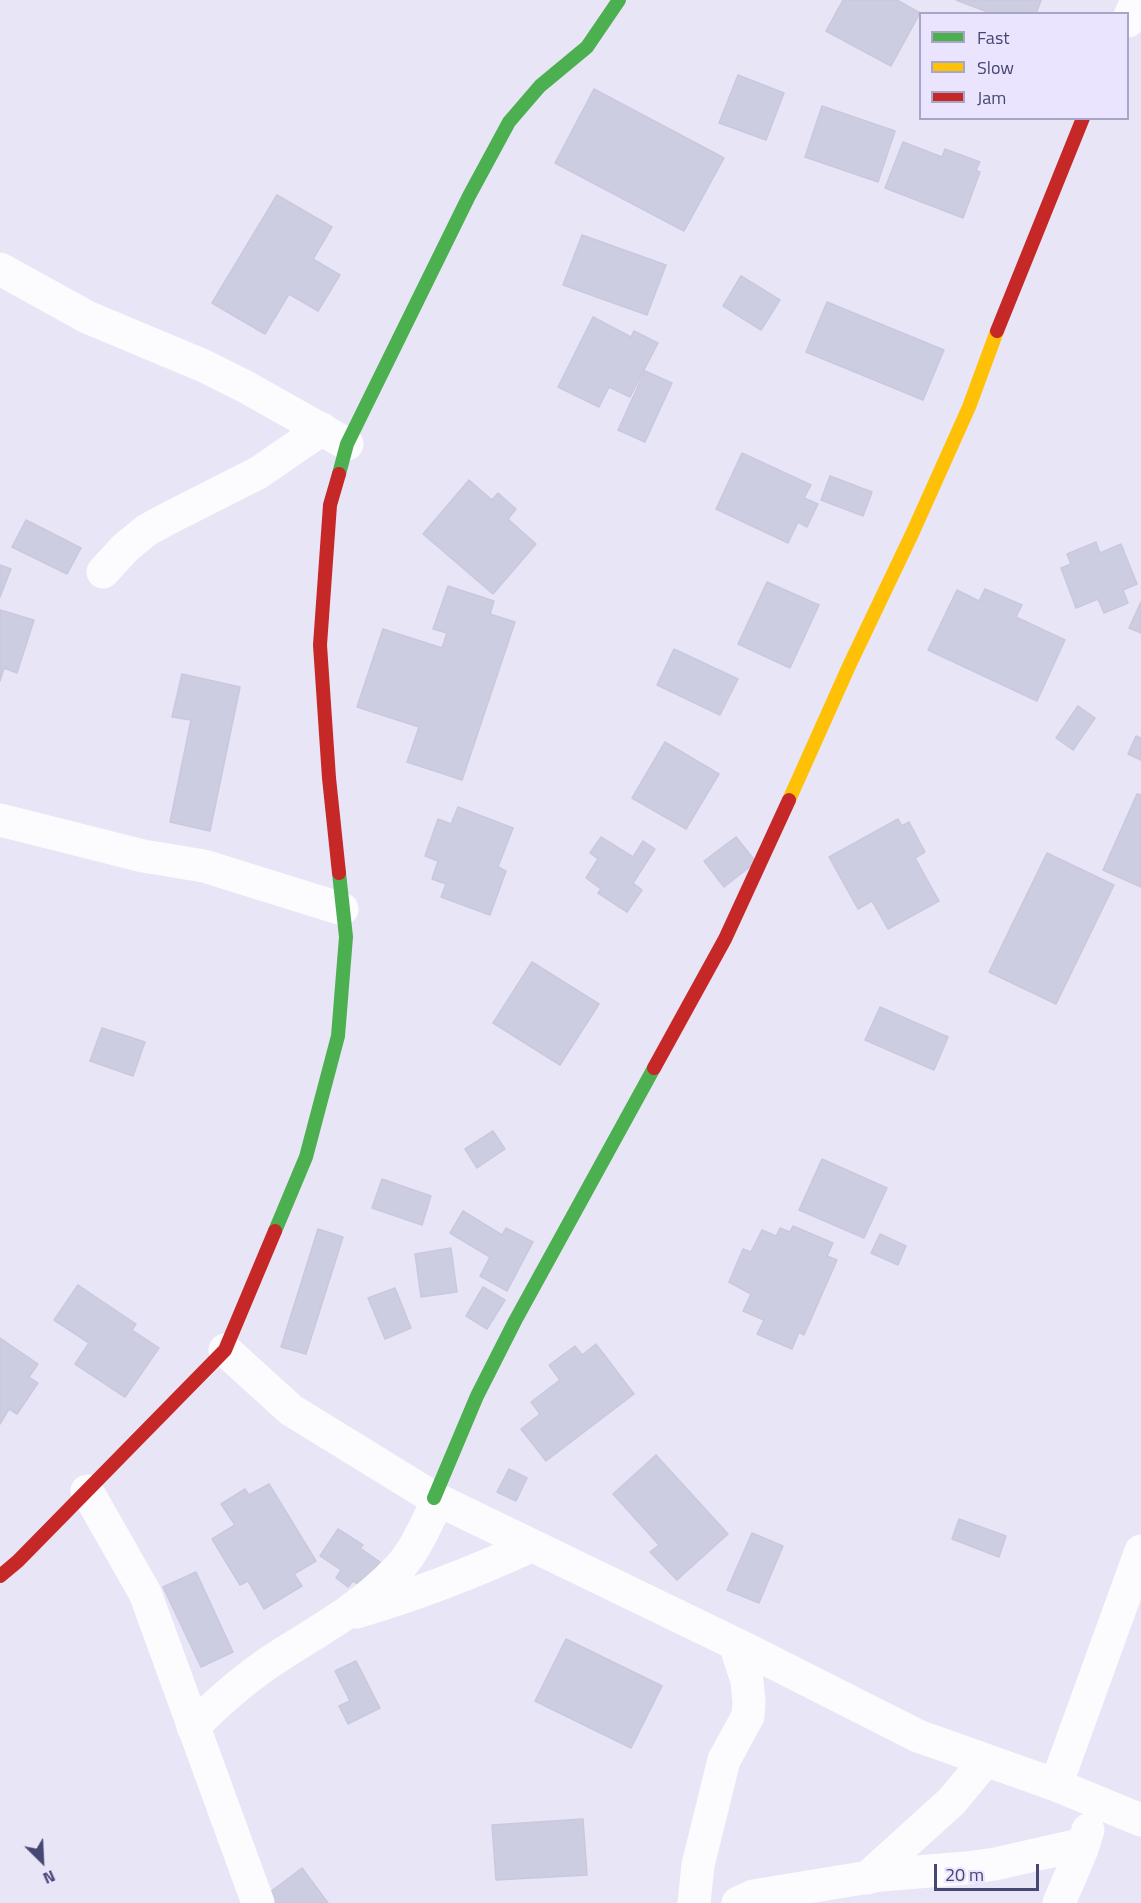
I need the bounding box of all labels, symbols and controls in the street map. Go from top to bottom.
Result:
legend [919,12,1129,120]
text: Fast [977,24,1010,51]
text: Slow [977,54,1014,81]
text: Jam [977,84,1006,111]
north arrow [12,1831,72,1891]
scale bar [937,1852,1042,1890]
text: 20 m [945,1861,984,1888]
text: N [39,1864,59,1891]

